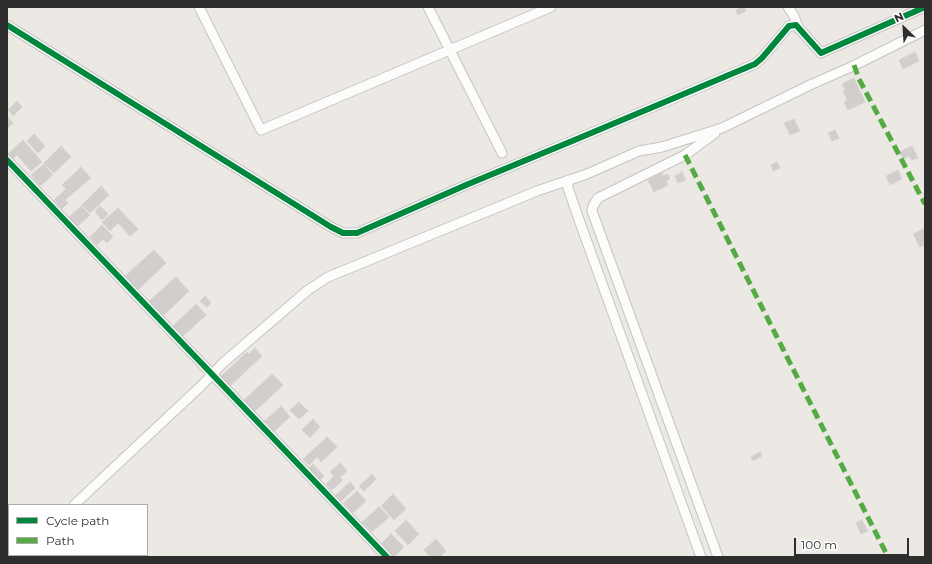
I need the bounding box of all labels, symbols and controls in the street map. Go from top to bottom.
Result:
north arrow [884,8,924,48]
text: N [892,9,906,25]
legend [8,504,148,556]
text: Cycle path [46,513,109,528]
scale bar [796,530,911,556]
text: Path [46,533,75,548]
text: 100 m [801,537,837,552]

